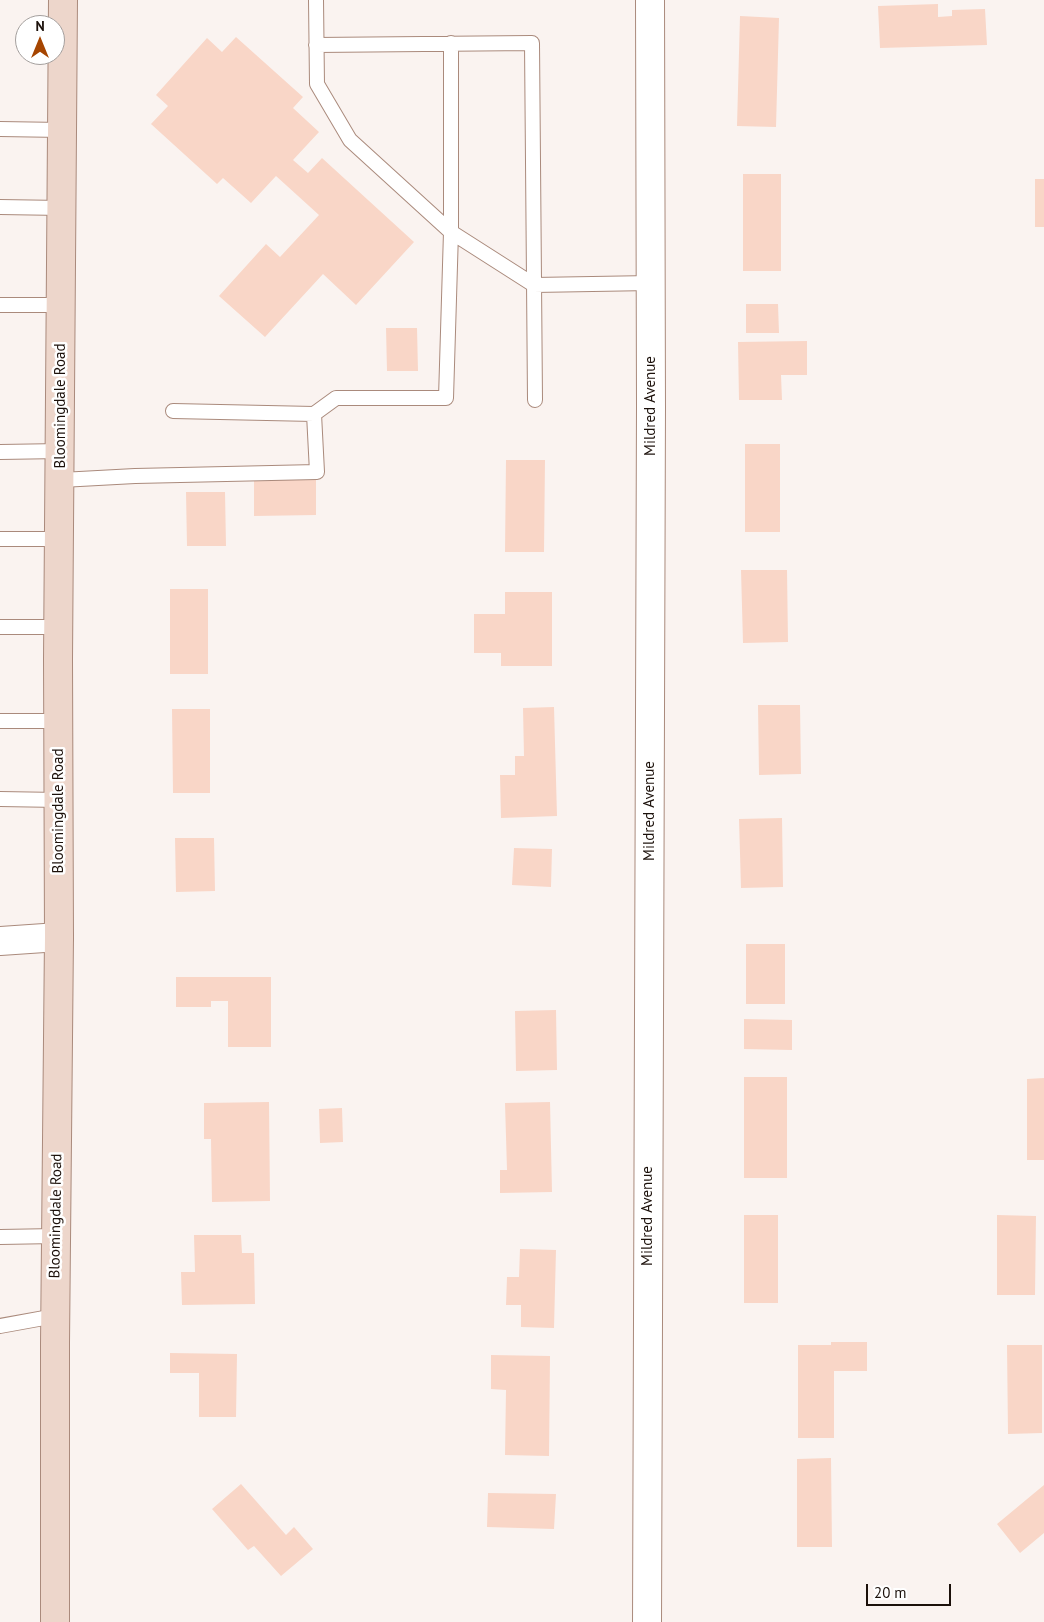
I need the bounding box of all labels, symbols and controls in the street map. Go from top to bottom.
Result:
north arrow [15,15,65,65]
text: N [35,17,45,35]
street label: Bloomingdale Road [52,344,70,468]
street label: Mildred Avenue [642,356,660,456]
street label: Bloomingdale Road [50,749,68,873]
street label: Mildred Avenue [641,761,659,861]
street label: Bloomingdale Road [46,1153,66,1279]
street label: Mildred Avenue [639,1166,657,1266]
scale bar [869,1574,954,1606]
text: 20 m [874,1583,907,1602]

